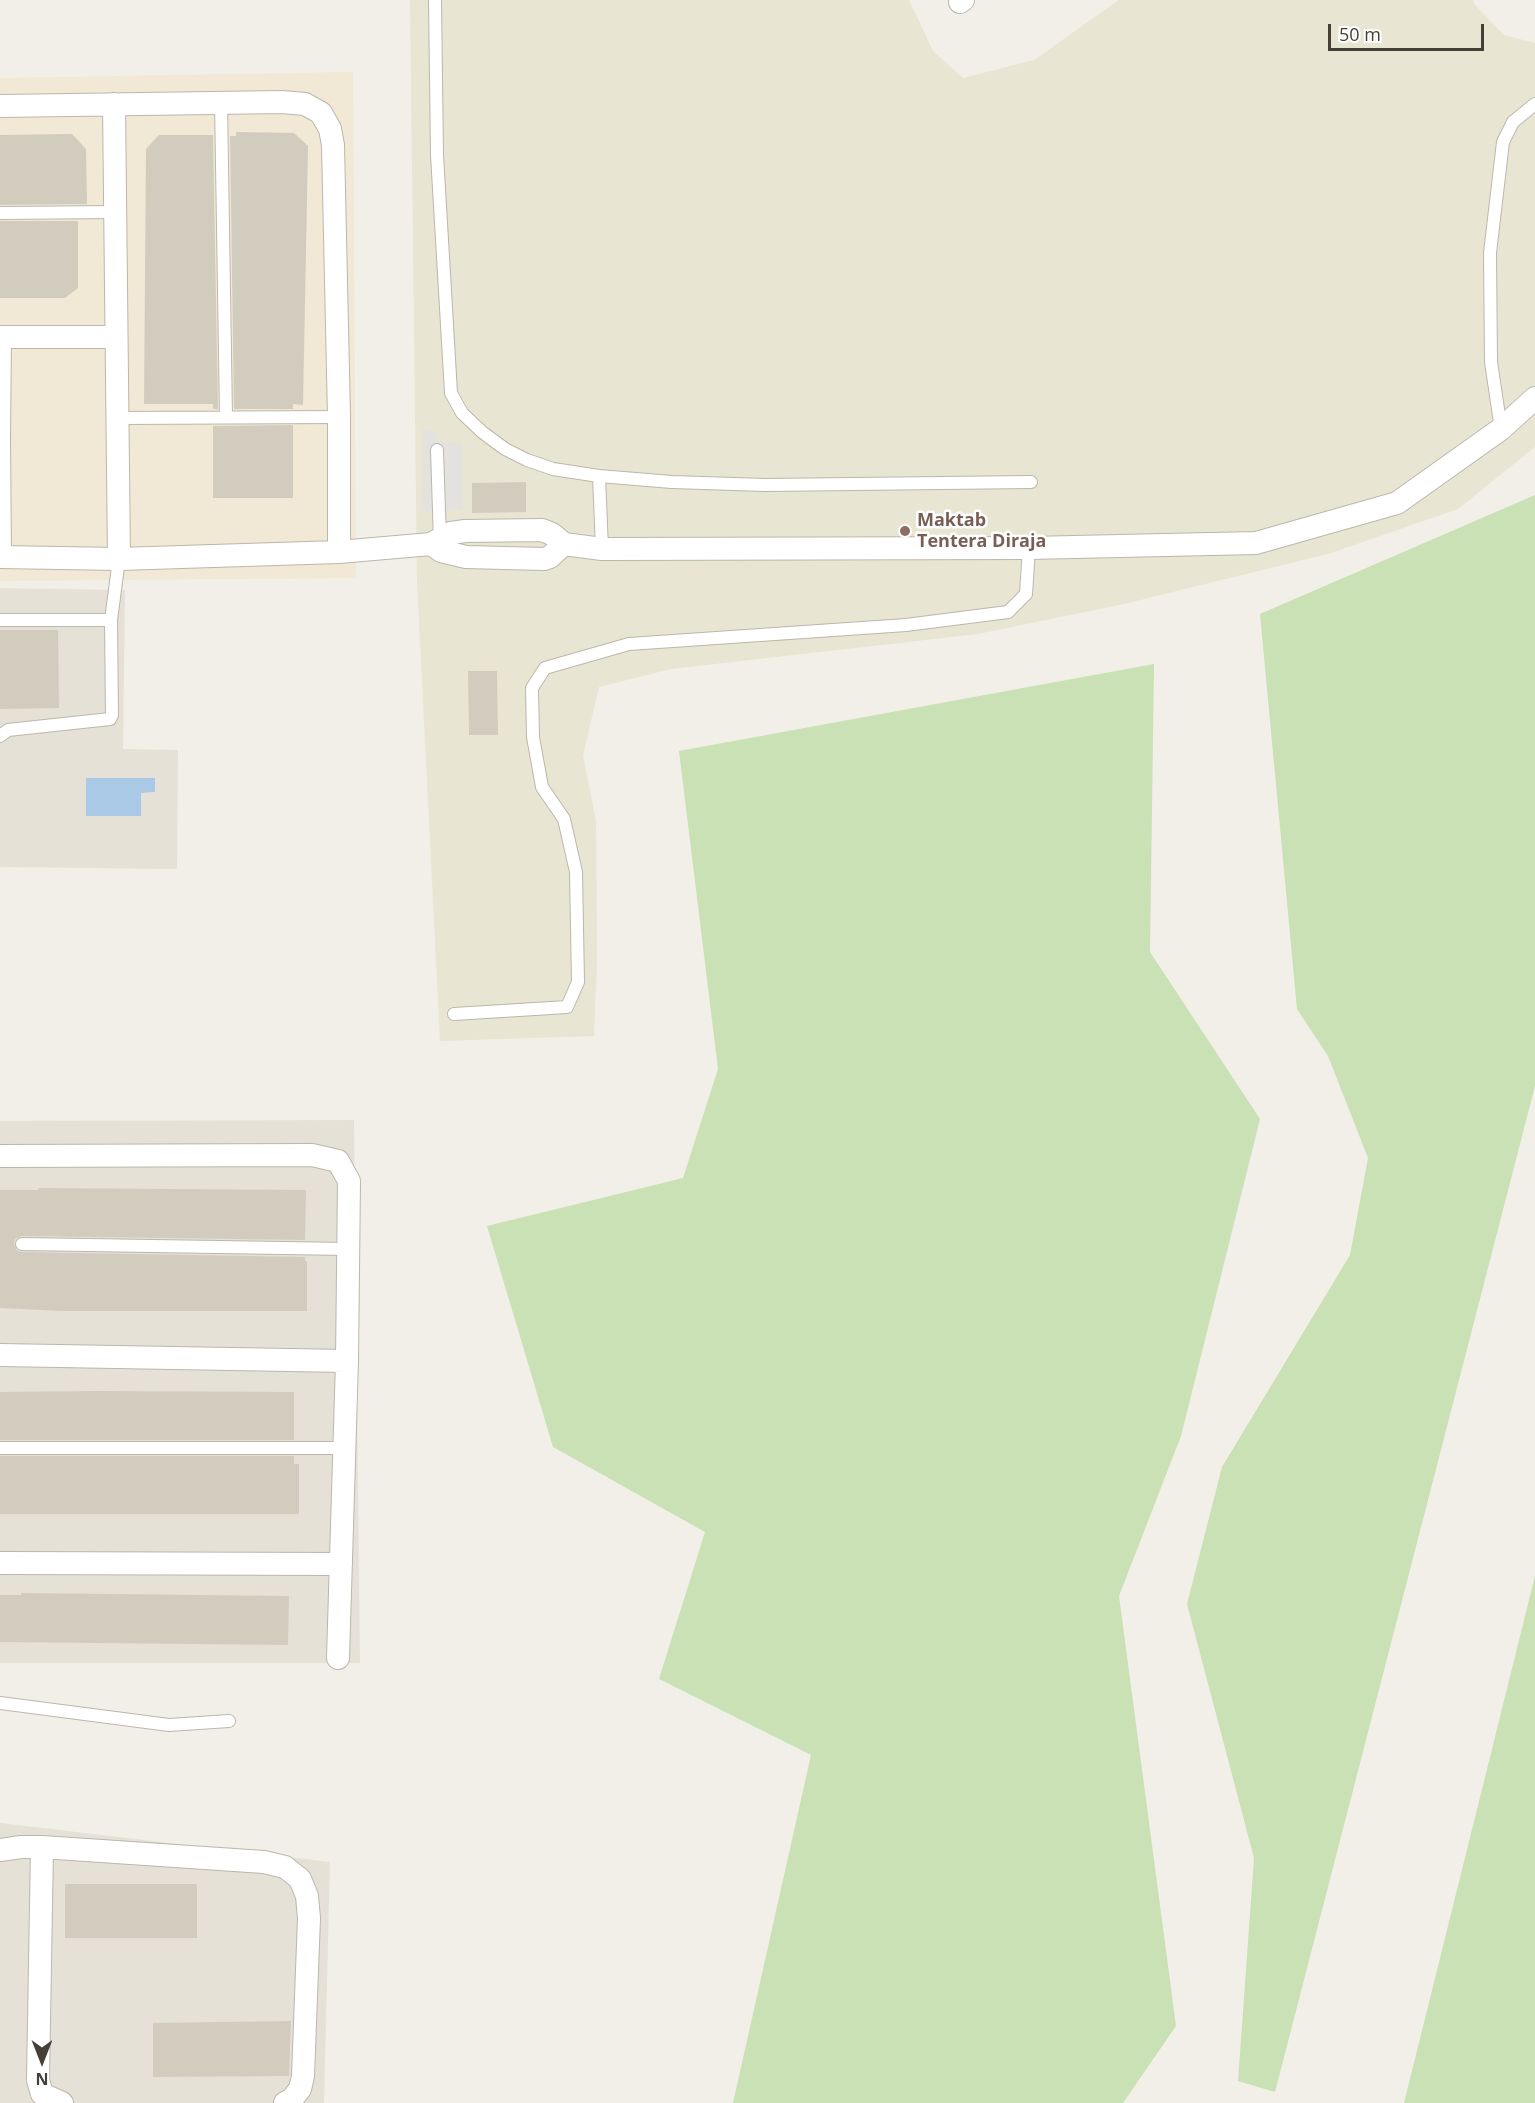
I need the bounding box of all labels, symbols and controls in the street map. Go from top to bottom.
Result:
scale bar [1331,12,1487,50]
text: 50 m [1339,22,1381,46]
place label: Maktab Tentera Diraja [917,510,1046,552]
marker: Maktab Tentera Diraja [898,524,912,538]
north arrow [12,2031,72,2091]
text: N [36,2068,49,2090]

